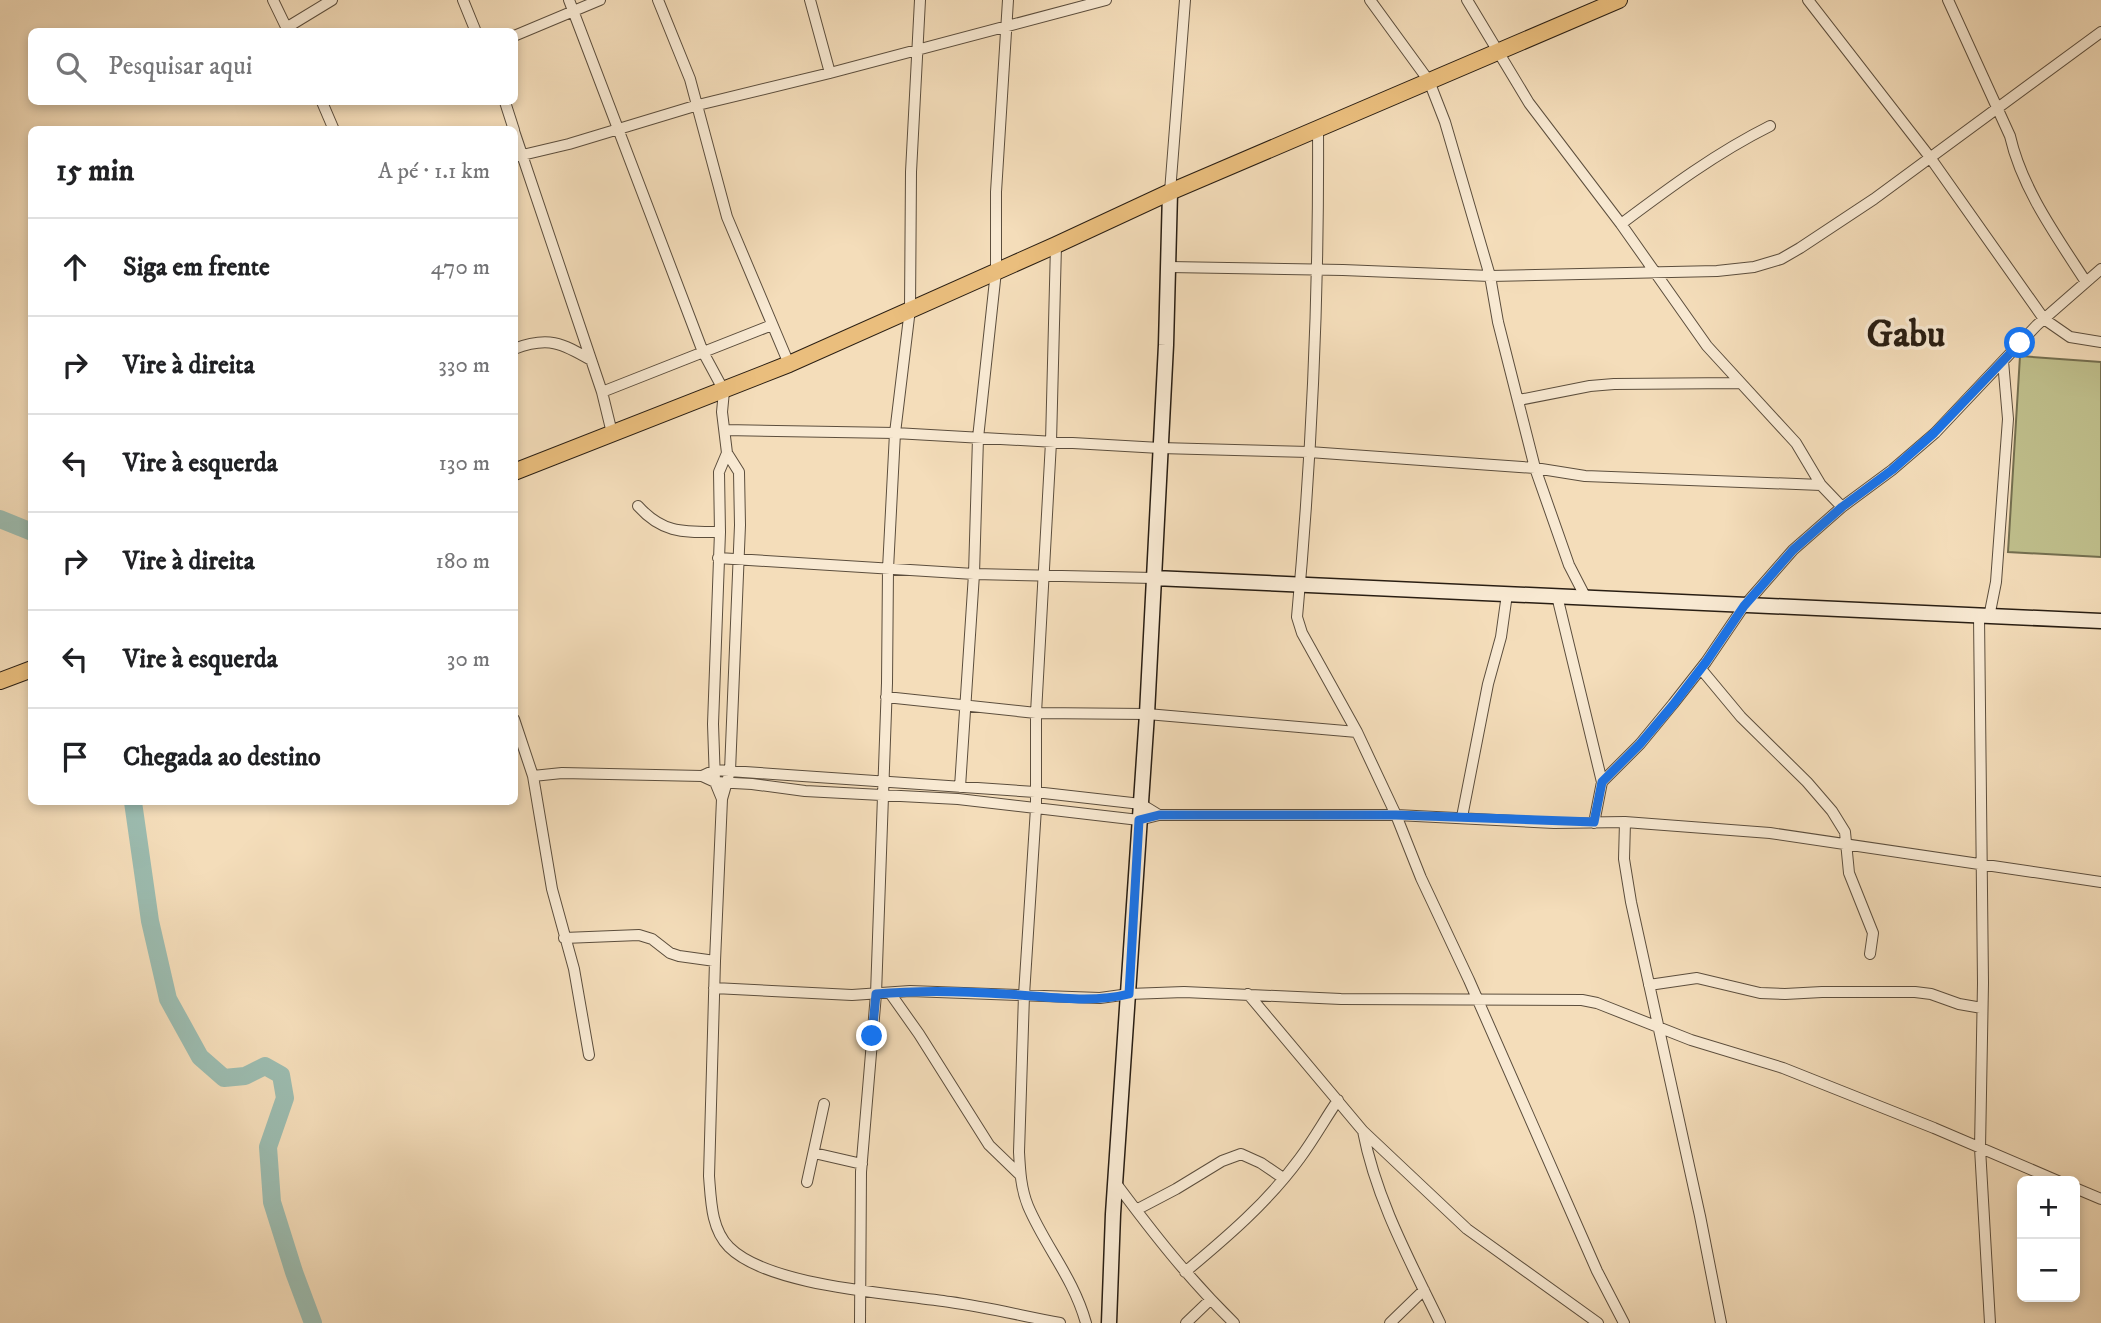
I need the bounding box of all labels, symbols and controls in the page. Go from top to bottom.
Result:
search box [28,28,518,105]
icon: search [52,48,90,86]
text: Pesquisar aqui [108,50,252,83]
text: 15 min [56,153,134,190]
text: A pé · 1.1 km [378,157,490,186]
icon: ahead [56,248,94,286]
text: Siga em frente [123,251,270,284]
text: 470 m [431,253,490,282]
district label: Gabu [1867,311,1945,359]
route start [2004,327,2035,358]
icon: right [56,346,94,384]
text: Vire à direita [123,349,255,382]
text: 330 m [438,351,490,380]
icon: left [56,444,94,482]
text: Vire à esquerda [123,447,278,480]
text: 130 m [438,449,490,478]
icon: right [56,542,94,580]
text: Vire à direita [123,545,255,578]
text: 180 m [435,547,490,576]
icon: left [56,640,94,678]
text: Vire à esquerda [123,643,278,676]
text: 30 m [447,645,490,674]
icon: arrive [56,738,94,776]
text: Chegada ao destino [123,741,321,774]
route end [856,1020,887,1051]
map controls [2017,1176,2080,1302]
button: + [2017,1176,2080,1239]
button: − [2017,1239,2080,1302]

